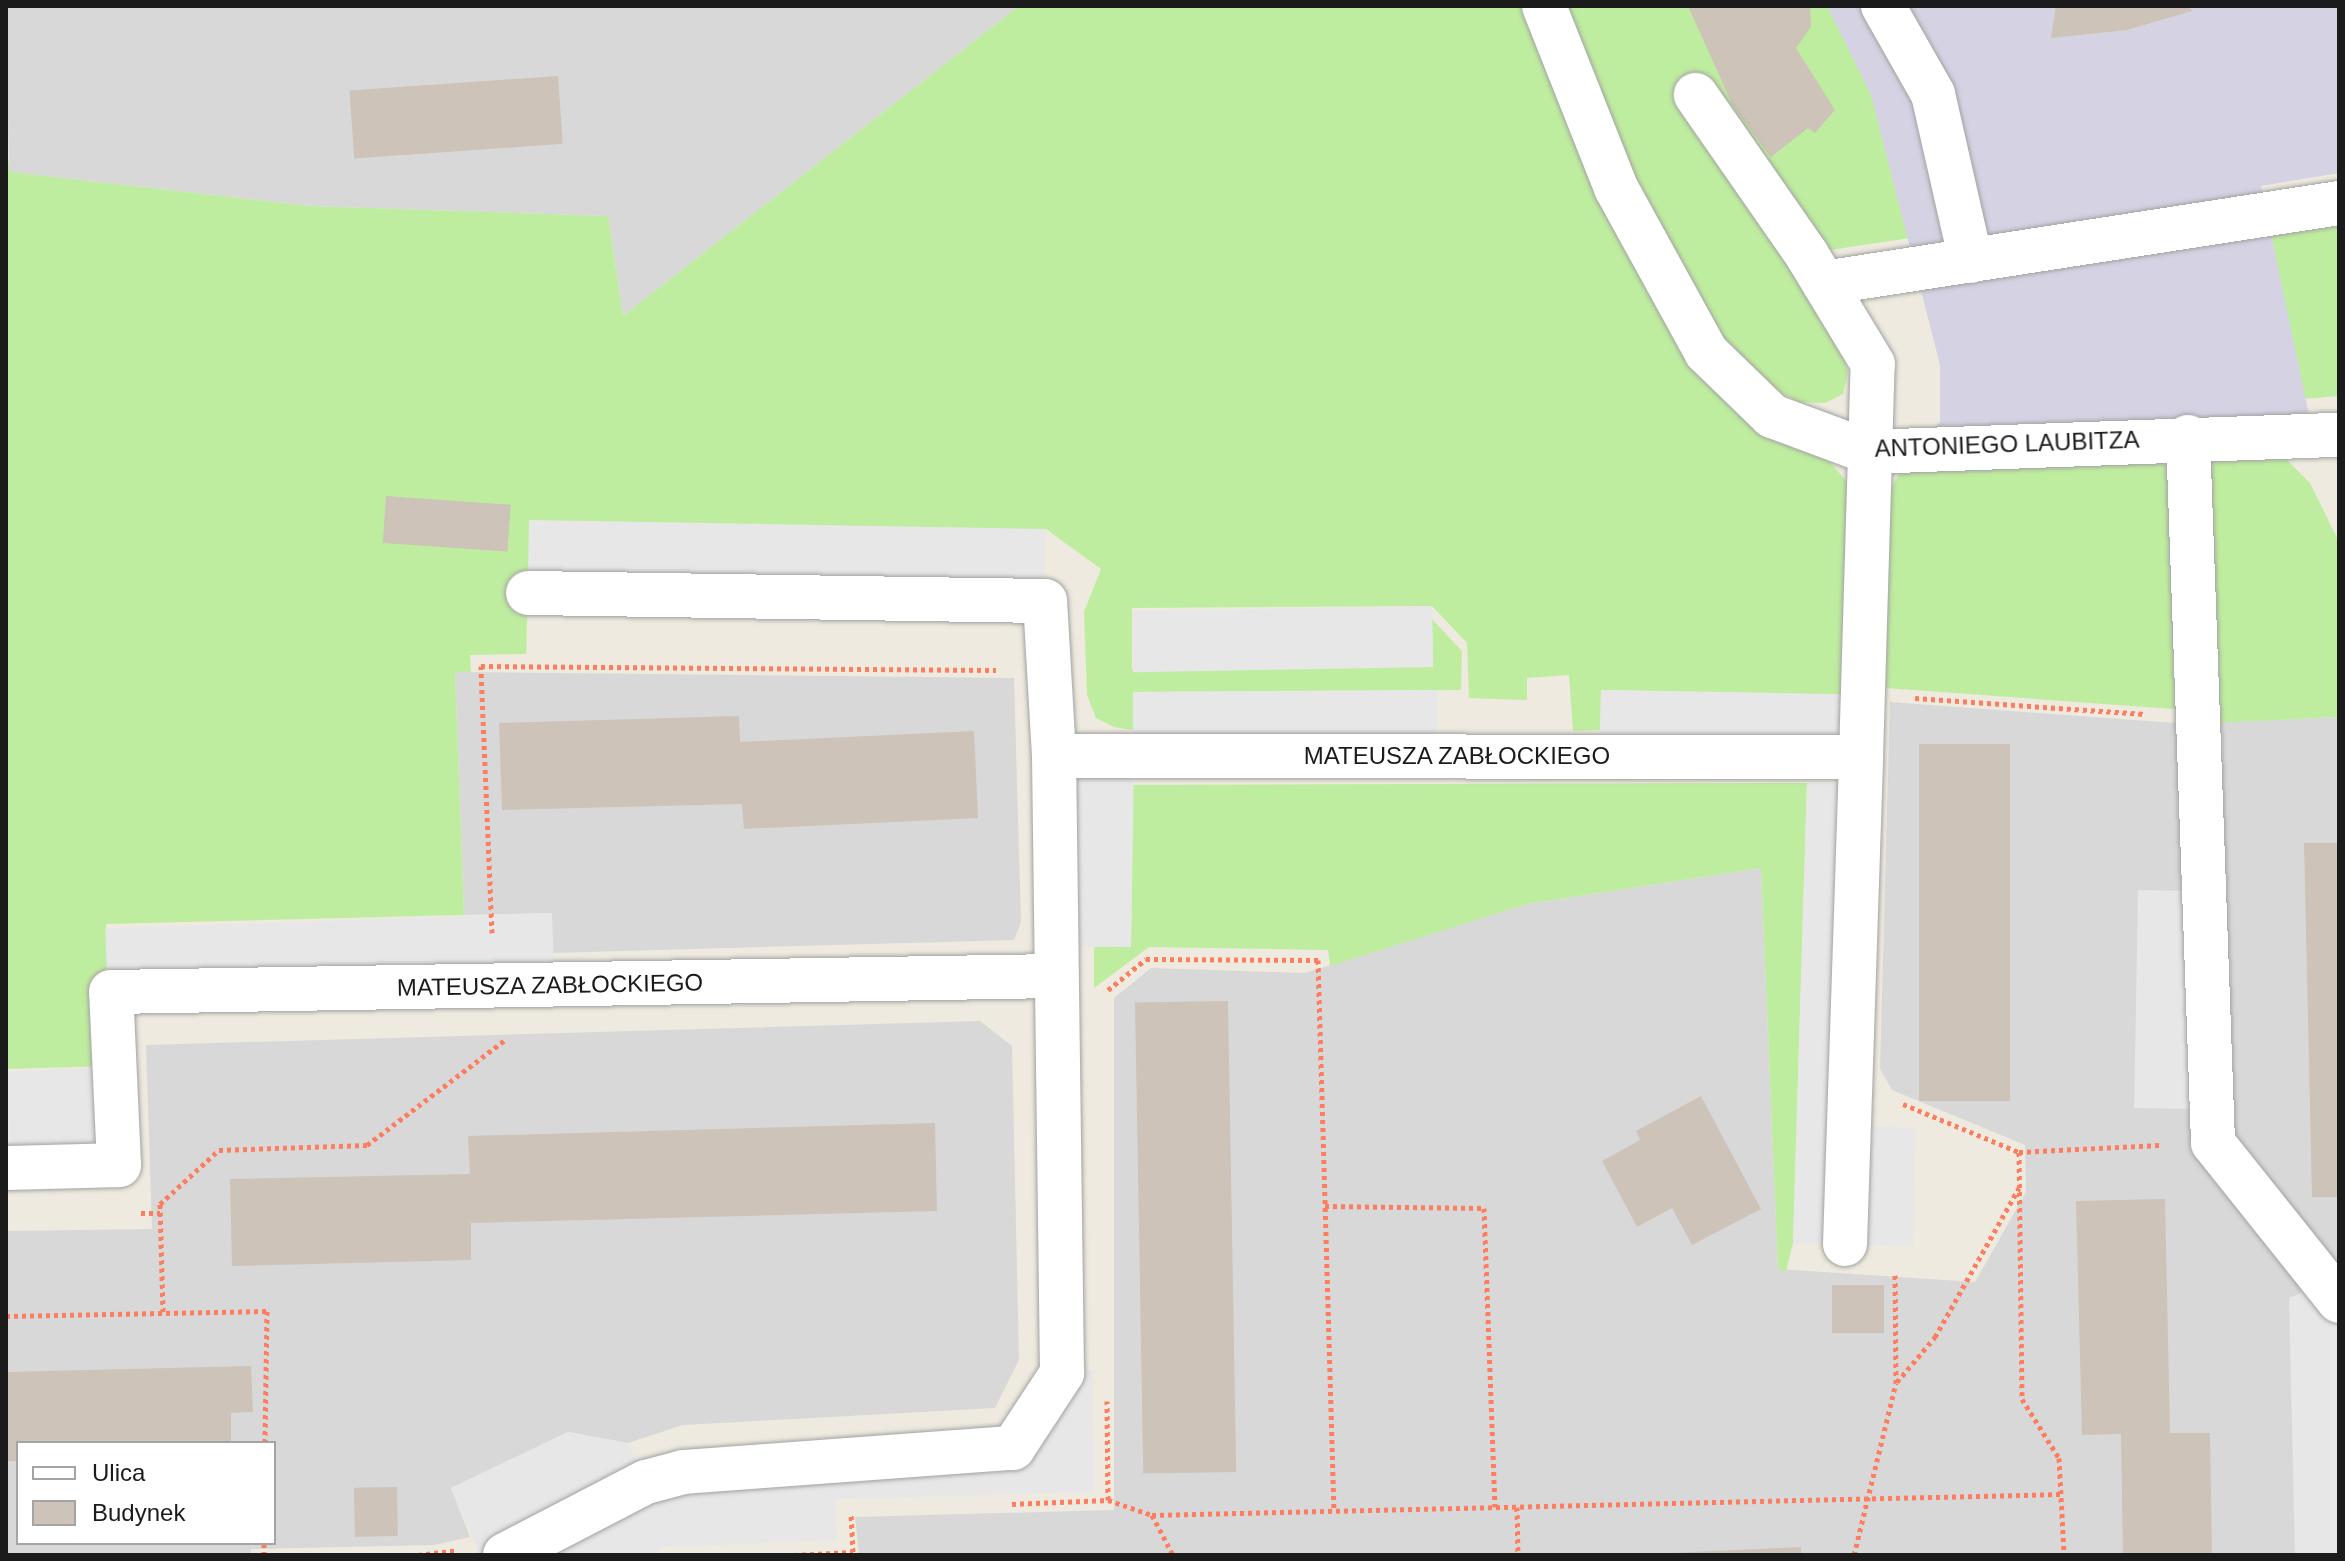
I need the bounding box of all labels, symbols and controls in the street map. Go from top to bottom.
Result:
street label: ANTONIEGO LAUBITZA [1874,425,2140,463]
street label: MATEUSZA ZABŁOCKIEGO [1303,742,1611,770]
street label: MATEUSZA ZABŁOCKIEGO [396,968,704,1002]
legend [16,1441,276,1545]
text: Ulica [92,1459,145,1486]
text: Budynek [92,1499,185,1526]

